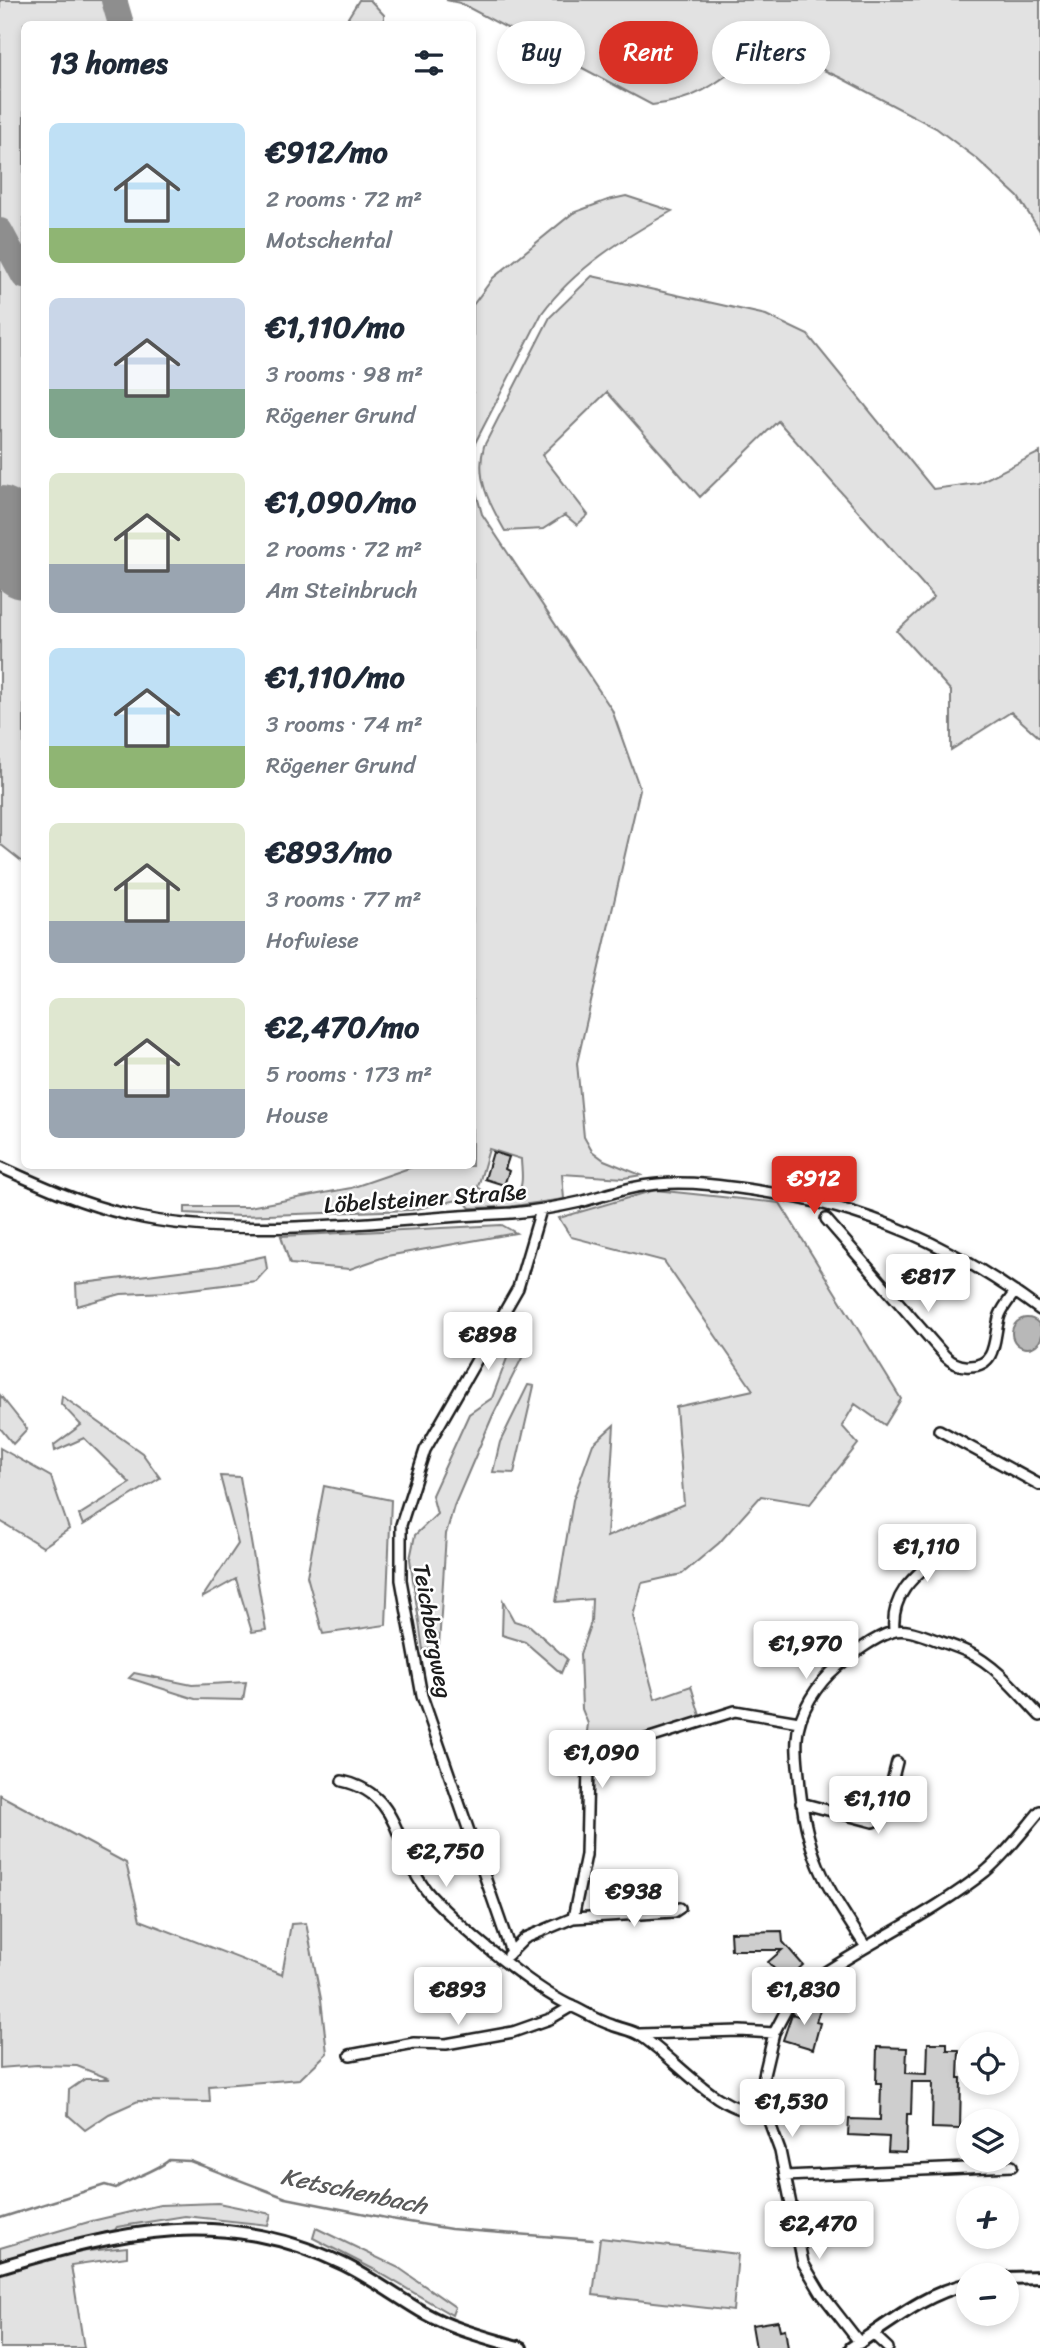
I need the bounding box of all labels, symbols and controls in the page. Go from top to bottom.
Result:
chip: Buy [497,21,585,84]
chip: Rent [599,21,698,84]
chip: Filters [712,21,830,84]
text: 13 homes [49,36,168,90]
icon: filters [410,44,448,82]
text: €912/mo [266,125,388,179]
icon: home [105,151,189,235]
text: 2 rooms · 72 m² [266,179,422,220]
text: Motschental [266,220,392,261]
text: €1,110/mo [266,300,405,354]
icon: home [105,326,189,410]
text: 3 rooms · 98 m² [266,354,423,395]
text: Rögener Grund [266,395,415,436]
text: €1,090/mo [266,475,416,529]
icon: home [105,501,189,585]
text: 2 rooms · 72 m² [266,529,422,570]
text: Am Steinbruch [266,570,418,611]
text: €1,110/mo [266,650,405,704]
icon: home [105,676,189,760]
text: 3 rooms · 74 m² [266,704,423,745]
text: Rögener Grund [266,745,415,786]
text: €893/mo [266,825,392,879]
icon: home [105,851,189,935]
text: 3 rooms · 77 m² [266,879,422,920]
text: Hofwiese [266,920,359,961]
text: €2,470/mo [266,1000,419,1054]
icon: home [105,1026,189,1110]
text: 5 rooms · 173 m² [266,1054,432,1095]
text: House [266,1095,328,1136]
pin: €912 [773,1156,855,1216]
text: €912 [788,1158,840,1199]
street label: Löbelsteiner Straße [322,1171,528,1226]
pin: €817 [887,1254,969,1314]
text: €817 [902,1256,954,1297]
pin: €898 [447,1312,529,1372]
text: €898 [459,1314,517,1355]
pin: €1,110 [870,1524,984,1584]
text: €1,110 [894,1526,960,1567]
street label: Teichbergweg [400,1560,465,1702]
pin: €1,970 [749,1622,863,1681]
text: €1,970 [769,1623,843,1664]
pin: €1,090 [545,1730,659,1790]
text: €1,090 [565,1732,639,1773]
pin: €1,110 [821,1776,935,1836]
text: €1,110 [845,1778,911,1819]
pin: €2,750 [389,1829,503,1889]
text: €2,750 [408,1831,484,1872]
pin: €938 [593,1870,675,1929]
text: €938 [606,1871,662,1912]
pin: €893 [417,1968,499,2027]
pin: €1,830 [747,1968,861,2027]
text: €893 [430,1969,486,2010]
text: €1,830 [768,1969,840,2010]
map controls [956,2032,1019,2326]
button: locate [956,2032,1019,2095]
pin: €1,530 [735,2080,849,2139]
text: €1,530 [756,2081,828,2122]
button: layers [956,2109,1019,2172]
water label: Ketschenbach [277,2155,433,2227]
button: + [956,2186,1019,2249]
pin: €2,470 [762,2202,876,2261]
text: €2,470 [781,2203,857,2244]
button: − [956,2263,1019,2326]

